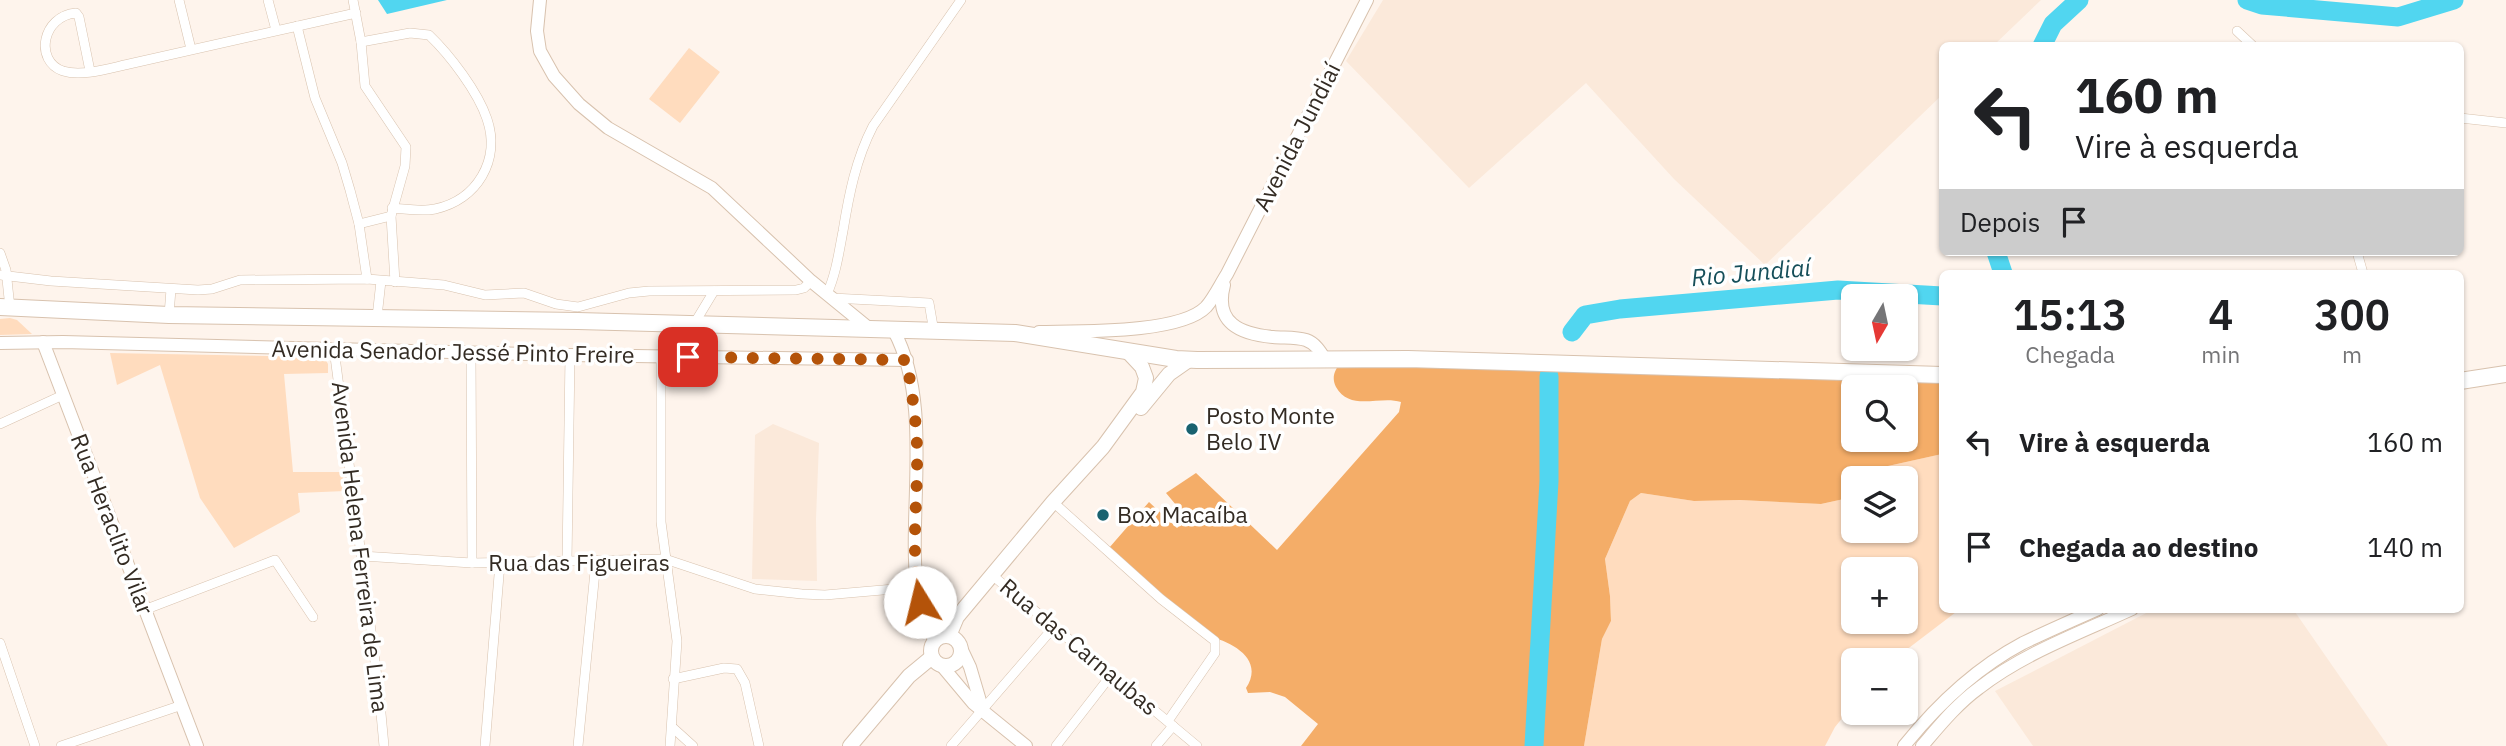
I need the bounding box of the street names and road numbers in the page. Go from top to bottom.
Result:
street label: Avenida Jundiaí [1246,57,1347,216]
street label: Avenida Senador Jessé Pinto Freire [271,333,635,369]
street label: Avenida Helena Ferreira de Lima [326,379,396,714]
street label: Rua Heraclito Vilar [65,429,161,619]
street label: Rua das Figueiras [488,547,670,577]
street label: Rua das Carnaubas [994,571,1165,721]

